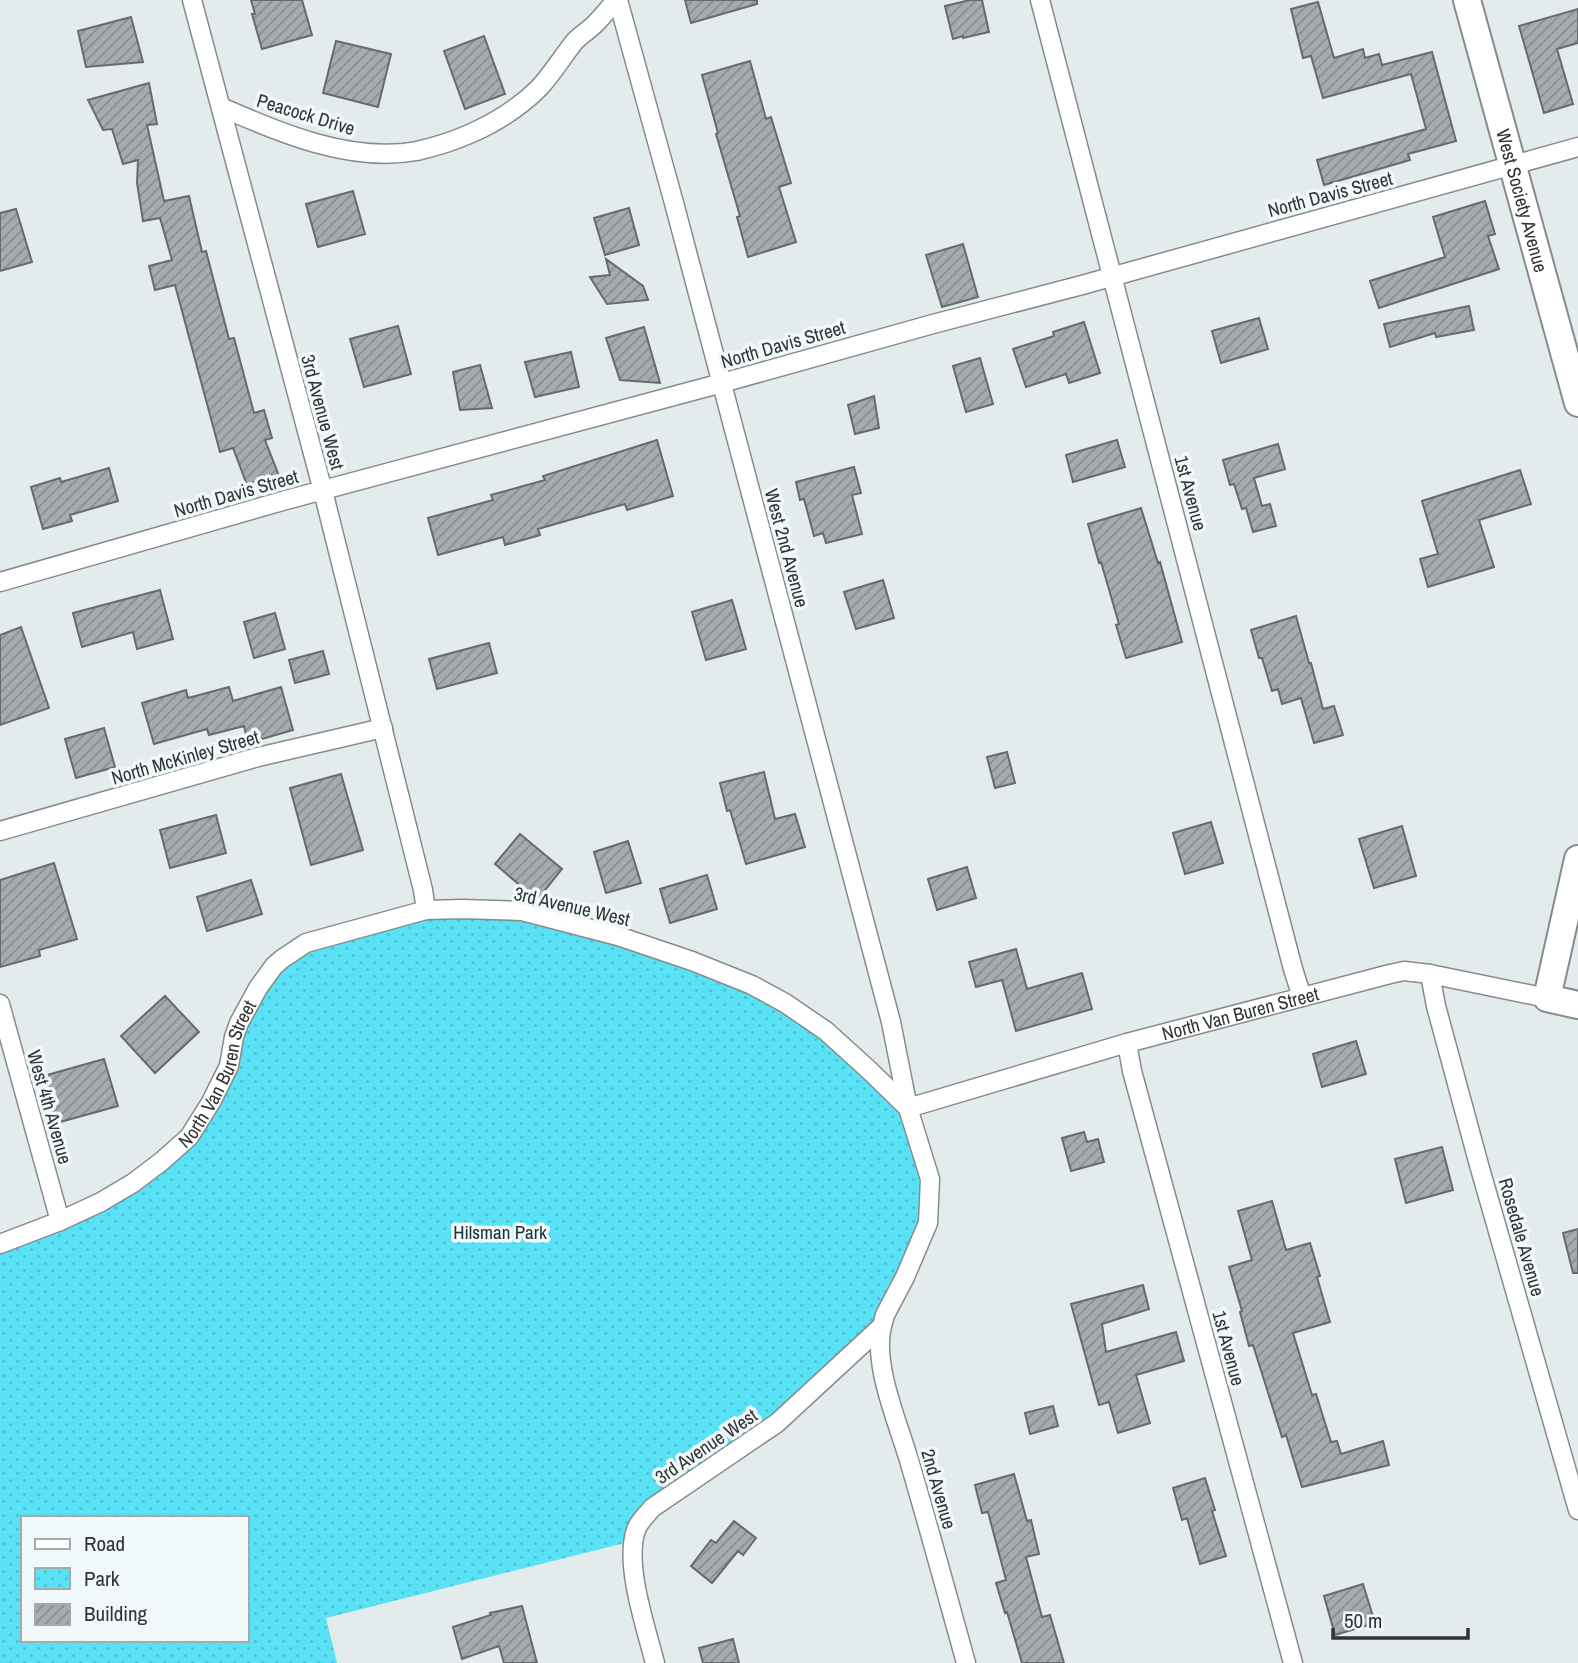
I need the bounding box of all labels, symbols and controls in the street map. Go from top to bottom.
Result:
street label: Peacock Drive [254,87,358,141]
street label: West Society Avenue [1490,126,1554,275]
street label: North Davis Street [1265,165,1396,223]
street label: North Davis Street [718,314,849,374]
street label: 3rd Avenue West [295,352,351,473]
street label: 1st Avenue [1168,453,1214,533]
street label: North Davis Street [171,463,302,523]
street label: West 2nd Avenue [759,486,815,610]
street label: North McKinley Street [108,723,262,791]
street label: 3rd Avenue West [512,880,633,932]
street label: North Van Buren Street [1159,980,1322,1046]
street label: North Van Buren Street [172,995,262,1154]
street label: West 4th Avenue [21,1047,79,1167]
street label: Rosedale Avenue [1493,1175,1551,1299]
park label: Hilsman Park [453,1219,547,1245]
street label: 1st Avenue [1206,1308,1252,1388]
street label: 3rd Avenue West [650,1402,763,1490]
street label: 2nd Avenue [915,1446,963,1532]
legend [21,1516,248,1642]
text: Road [84,1529,125,1558]
text: Park [84,1564,120,1593]
scale bar [1333,1596,1468,1640]
text: Building [84,1599,148,1628]
text: 50 m [1344,1606,1382,1635]

